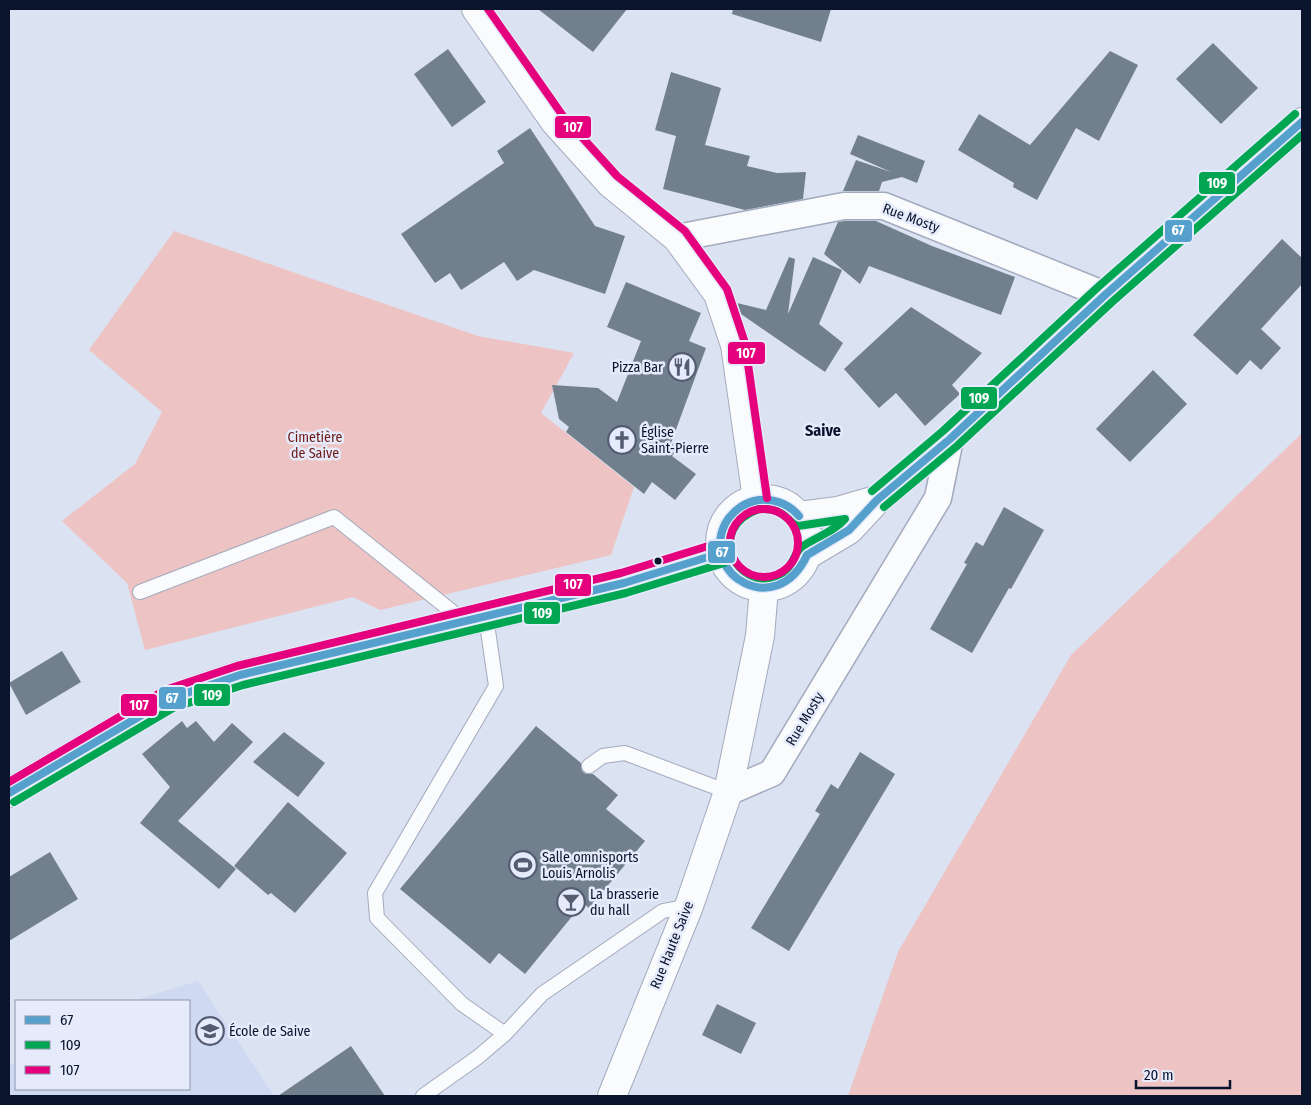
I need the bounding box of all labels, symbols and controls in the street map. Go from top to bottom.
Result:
line badge: 107 [554,115,592,139]
text: 107 [563,119,583,136]
line badge: 109 [1198,171,1236,195]
text: 109 [1207,175,1227,192]
street label: Rue Mosty [880,200,942,236]
line badge: 67 [1164,219,1193,243]
text: 67 [1171,222,1185,239]
line badge: 107 [727,341,766,365]
text: 107 [736,345,756,362]
restaurant icon: Pizza Bar [667,352,697,382]
place label: Pizza Bar [612,359,663,376]
line badge: 109 [960,386,998,410]
text: 109 [969,390,989,407]
district label: Saive [805,421,841,440]
place label: Église Saint-Pierre [641,423,709,457]
church icon: Église Saint-Pierre [607,425,637,455]
park label: Cimetière de Saive [288,429,342,462]
line badge: 67 [707,540,736,564]
text: 67 [715,544,729,561]
unlabelled marker [653,556,663,566]
line badge: 107 [554,573,592,597]
text: 107 [563,576,583,593]
line badge: 109 [523,601,561,625]
text: 109 [532,605,552,622]
line badge: 109 [193,683,231,707]
line badge: 67 [158,686,187,710]
text: 109 [202,687,222,704]
street label: Rue Mosty [782,689,828,749]
text: 67 [165,690,179,707]
line badge: 107 [120,693,158,717]
text: 107 [129,697,149,714]
place label: Salle omnisports Louis Arnolis [542,849,638,882]
sports icon: Salle omnisports Louis Arnolis [508,850,538,880]
place label: La brasserie du hall [590,886,659,919]
bar icon: La brasserie du hall [556,887,586,917]
street label: Rue Haute Saive [647,899,697,991]
legend [15,1000,190,1090]
text: 67 [60,1011,73,1029]
school or university icon: École de Saive [195,1016,225,1046]
place label: École de Saive [229,1022,310,1040]
text: 109 [60,1036,81,1054]
scale bar [1136,1058,1230,1090]
text: 107 [60,1061,79,1079]
text: 20 m [1144,1066,1174,1084]

